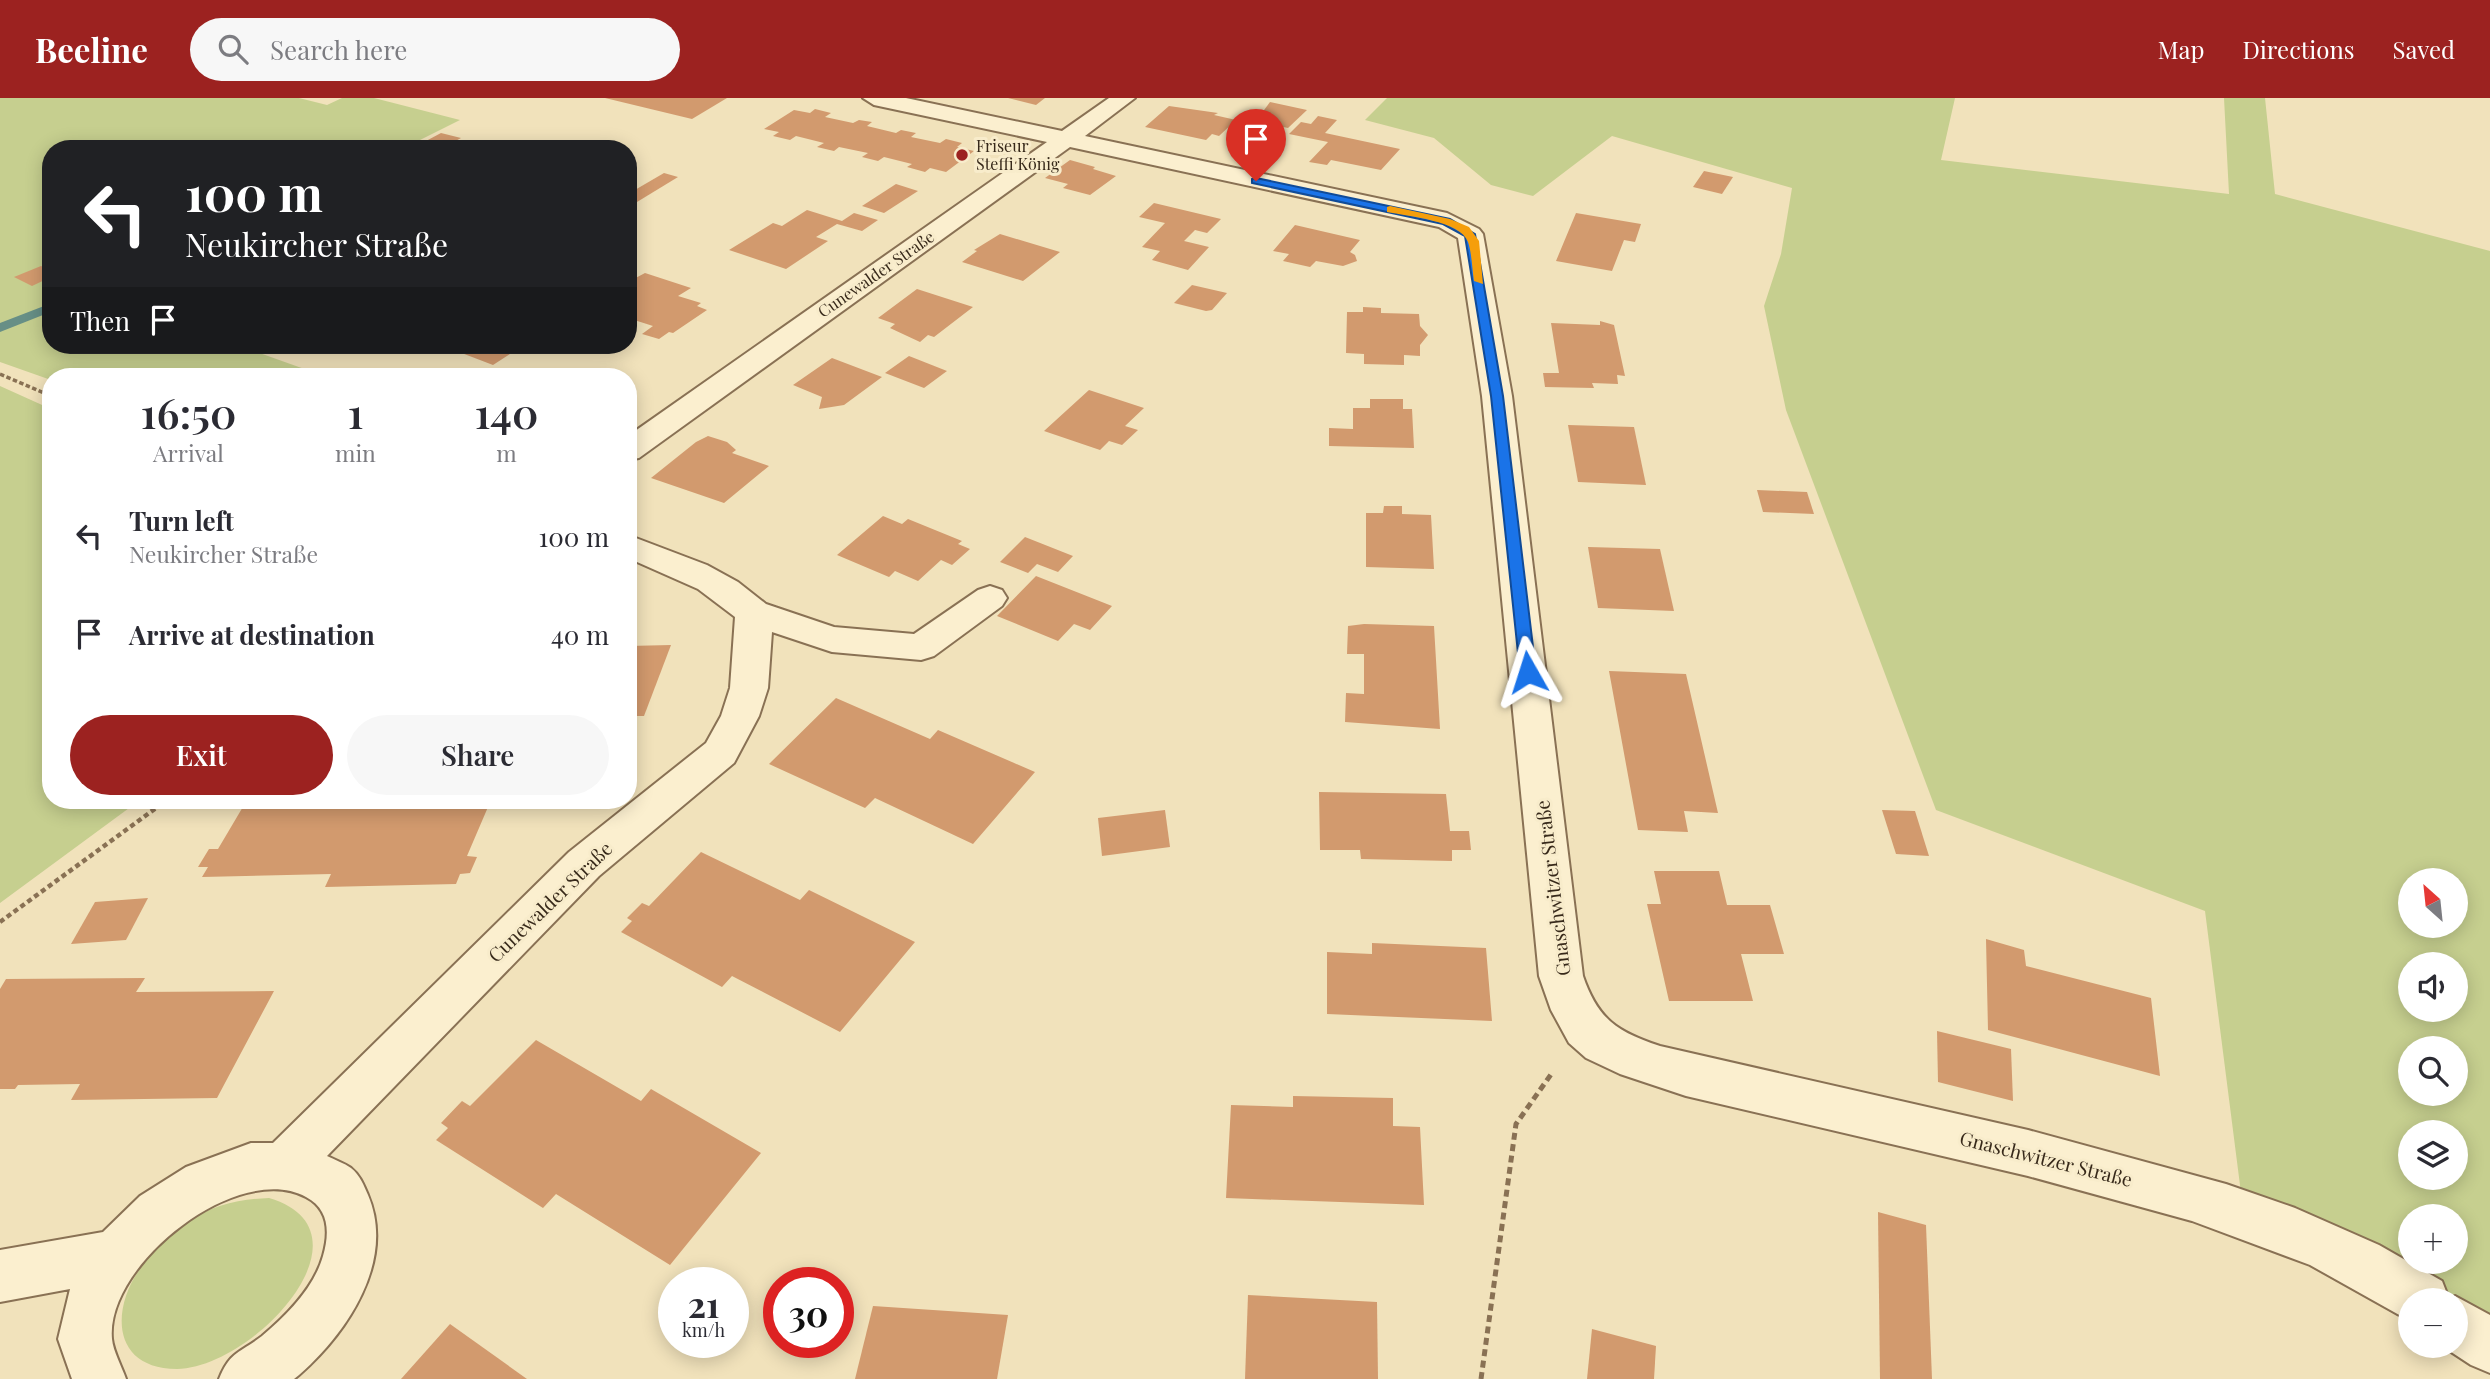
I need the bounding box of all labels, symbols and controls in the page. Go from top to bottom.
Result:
search box [190,18,680,81]
text: Beeline [35,27,148,71]
icon: search [214,30,252,68]
text: Search here [270,32,407,67]
text: Map [2158,33,2204,65]
text: Directions [2242,33,2355,65]
text: Saved [2393,33,2455,65]
pin [1226,109,1286,181]
icon: arrive [1237,120,1275,158]
place label: Friseur Steffi König [976,135,1060,174]
marker: Friseur Steffi König [954,147,970,163]
text: 100 m [185,159,323,224]
icon: left [70,168,161,259]
text: Neukircher Straße [185,222,448,265]
street label: Cunewalder Straße [813,226,938,322]
icon: arrive [144,301,182,339]
text: Then [70,303,130,338]
text: 16:50 [141,384,236,440]
text: 1 [347,384,363,440]
text: 140 [474,384,538,440]
text: Arrival [153,437,224,468]
text: min [335,437,376,468]
text: m [496,437,517,468]
text: Turn left [129,503,234,538]
icon: left [70,517,108,555]
text: 100 m [539,519,609,554]
text: Neukircher Straße [129,538,318,569]
icon: arrive [70,615,108,653]
text: Arrive at destination [129,617,375,652]
text: 40 m [551,617,609,652]
position arrow [1491,635,1565,709]
button: Exit [70,715,333,795]
button: Share [347,715,609,795]
street label: Gnaschwitzer Straße [1528,799,1576,977]
street label: Cunewalder Straße [482,835,617,967]
north arrow [2398,868,2468,938]
map controls [2398,868,2468,1358]
button: sound [2398,952,2468,1022]
button: search [2398,1036,2468,1106]
button: layers [2398,1120,2468,1190]
street label: Gnaschwitzer Straße [1957,1124,2135,1192]
button: + [2398,1204,2468,1274]
speed limit sign: 30 [763,1267,854,1358]
text: 21 [688,1280,719,1327]
button: − [2398,1288,2468,1358]
text: km/h [682,1318,725,1342]

